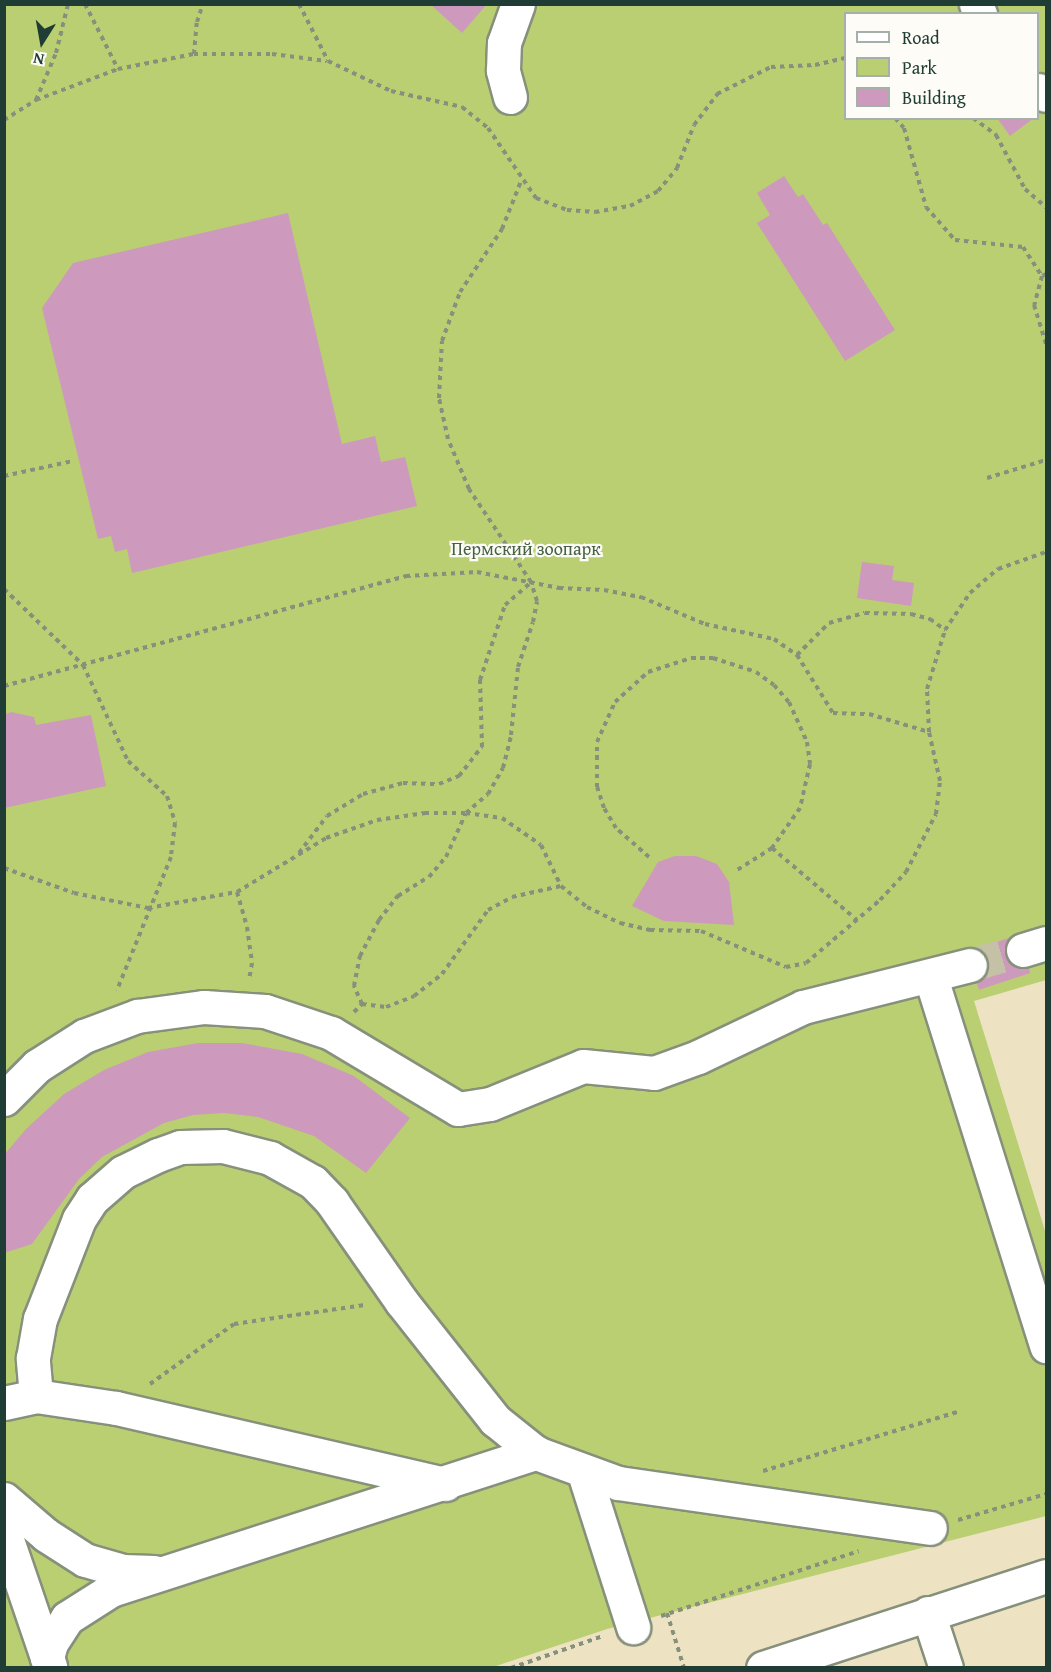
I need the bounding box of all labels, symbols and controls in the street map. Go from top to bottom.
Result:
north arrow [12,12,72,72]
legend [844,12,1039,120]
text: Road [902,24,940,51]
text: N [31,47,46,72]
text: Park [902,54,937,81]
text: Building [902,84,966,111]
park label: Пермский зоопарк [451,538,601,560]

